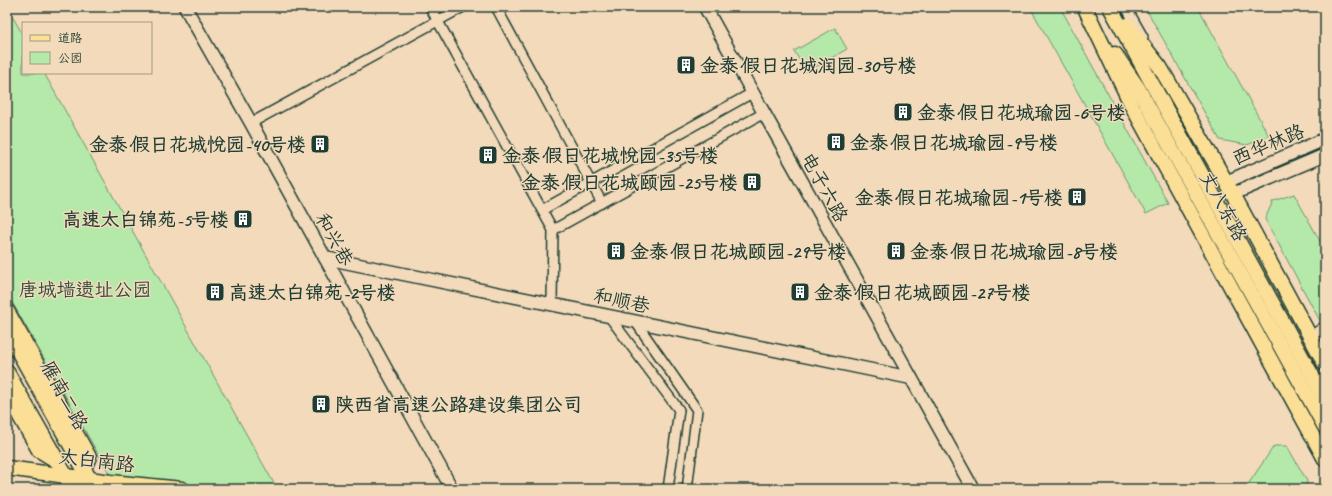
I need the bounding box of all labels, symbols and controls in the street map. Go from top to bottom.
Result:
legend [22,22,152,74]
text: 道路 [58,30,82,46]
text: 公园 [58,50,82,66]
building icon: 金泰·假日花城润园-30号楼 [675,54,697,76]
place label: 金泰·假日花城润园-30号楼 [700,54,917,78]
building icon: 金泰·假日花城瑜园-6号楼 [892,101,914,123]
place label: 金泰·假日花城瑜园-6号楼 [917,101,1126,125]
street label: 西华林路 [1229,119,1308,171]
building icon: 金泰·假日花城瑜园-9号楼 [825,131,847,153]
place label: 金泰·假日花城瑜园-9号楼 [850,131,1058,155]
place label: 金泰·假日花城悦园-40号楼 [89,133,306,157]
building icon: 金泰·假日花城悦园-40号楼 [309,133,331,155]
building icon: 金泰·假日花城悦园-35号楼 [477,144,499,166]
place label: 金泰·假日花城悦园-35号楼 [502,144,719,168]
street label: 电子六路 [795,148,853,227]
street label: 丈八东路 [1194,167,1252,246]
place label: 金泰·假日花城颐园-25号楼 [521,171,738,195]
building icon: 金泰·假日花城颐园-25号楼 [741,171,763,193]
place label: 金泰·假日花城瑜园-1号楼 [855,186,1063,210]
building icon: 金泰·假日花城瑜园-1号楼 [1066,186,1088,208]
place label: 高速太白锦苑-5号楼 [63,208,229,232]
building icon: 高速太白锦苑-5号楼 [232,208,254,230]
street label: 和兴巷 [310,209,358,270]
building icon: 金泰·假日花城颐园-29号楼 [605,240,627,262]
place label: 金泰·假日花城颐园-29号楼 [630,240,847,264]
building icon: 金泰·假日花城瑜园-8号楼 [885,240,907,262]
place label: 金泰·假日花城瑜园-8号楼 [910,240,1118,264]
park label: 唐城墙遗址公园 [18,278,152,302]
building icon: 高速太白锦苑-2号楼 [204,281,226,303]
place label: 高速太白锦苑-2号楼 [229,281,396,305]
building icon: 金泰·假日花城颐园-27号楼 [789,281,811,303]
place label: 金泰·假日花城颐园-27号楼 [814,281,1031,305]
street label: 和顺巷 [591,283,652,319]
street label: 雁南二路 [35,356,93,435]
building icon: 陕西省高速公路建设集团公司 [310,393,332,415]
place label: 陕西省高速公路建设集团公司 [335,393,582,417]
street label: 太白南路 [58,444,136,478]

